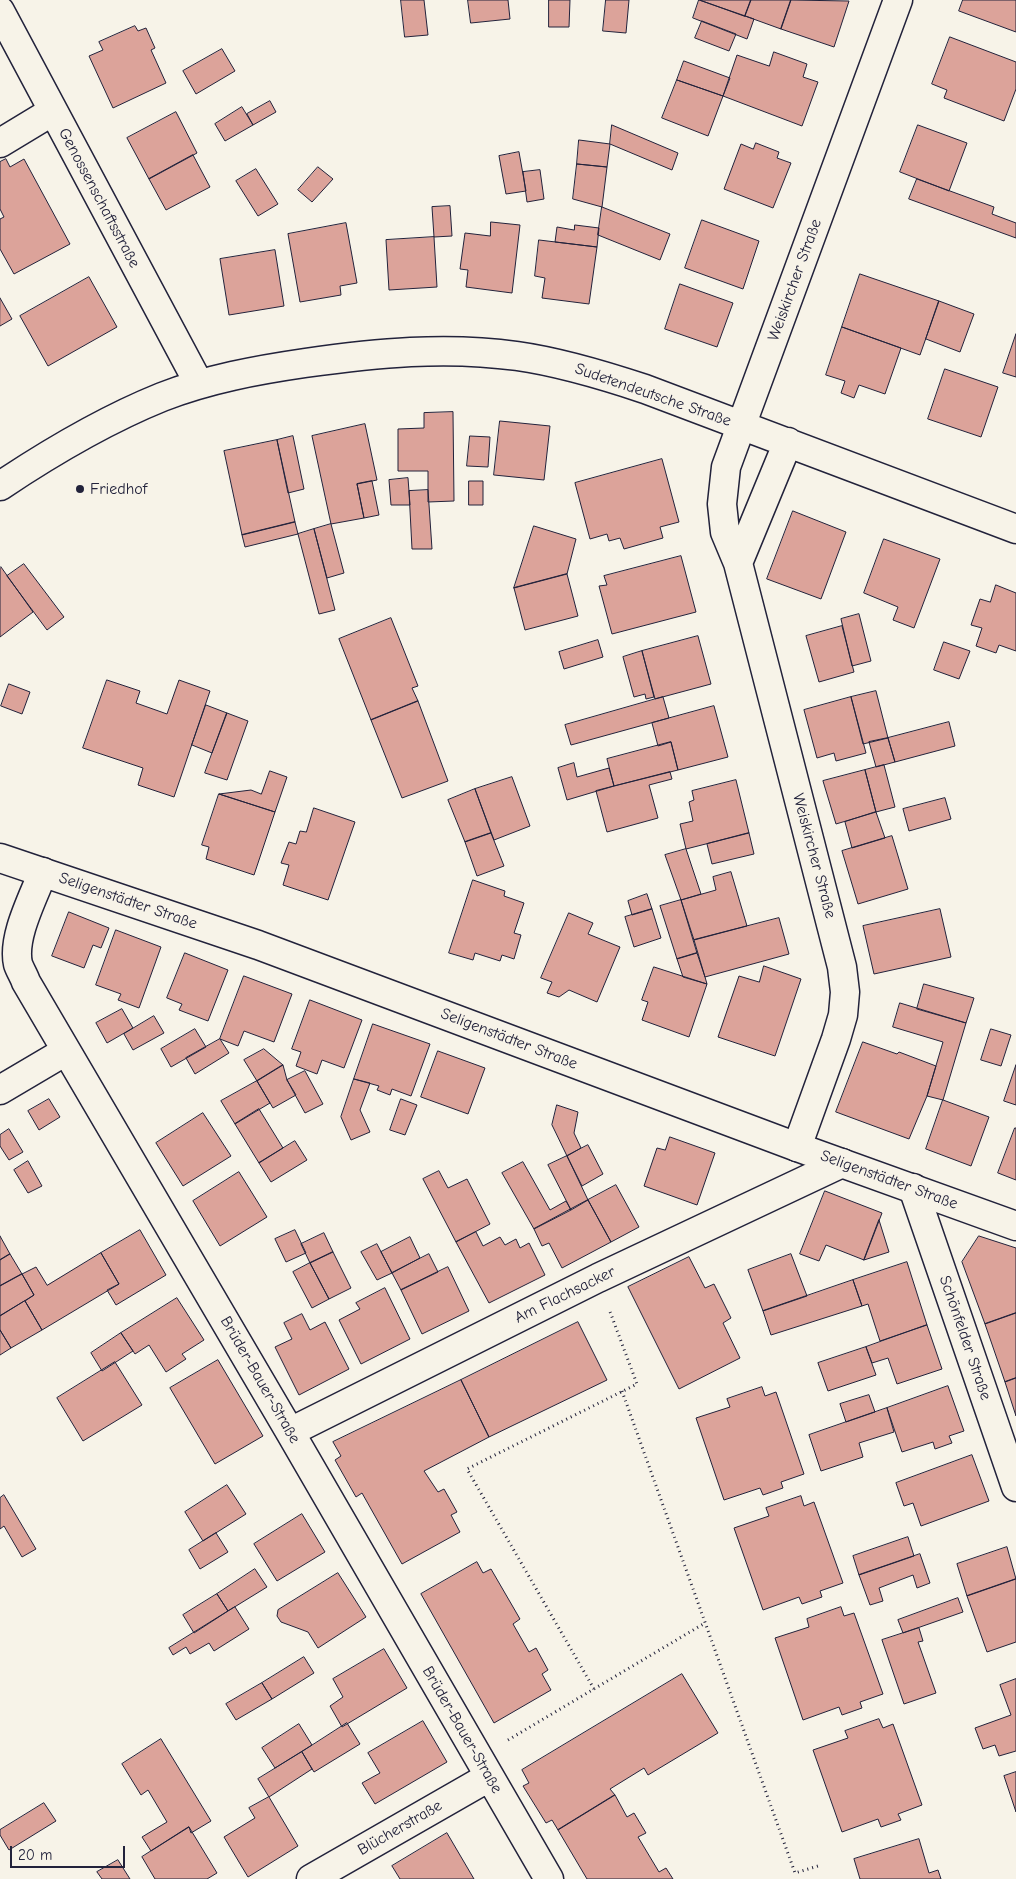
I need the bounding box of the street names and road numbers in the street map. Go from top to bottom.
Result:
street label: Genossenschaftsstraße [54,125,144,271]
street label: Weiskircher Straße [764,216,826,344]
street label: Sudetendeutsche Straße [572,359,734,431]
street label: Weiskircher Straße [788,791,840,921]
street label: Seligenstädter Straße [56,868,200,934]
street label: Seligenstädter Straße [438,1004,580,1074]
street label: Seligenstädter Straße [818,1146,960,1214]
street label: Am Flachsacker [512,1262,618,1328]
street label: Schönfelder Straße [935,1273,995,1403]
street label: Brüder-Bauer-Straße [216,1313,304,1447]
street label: Brüder-Bauer-Straße [418,1663,506,1797]
street label: Blücherstraße [354,1796,446,1860]

